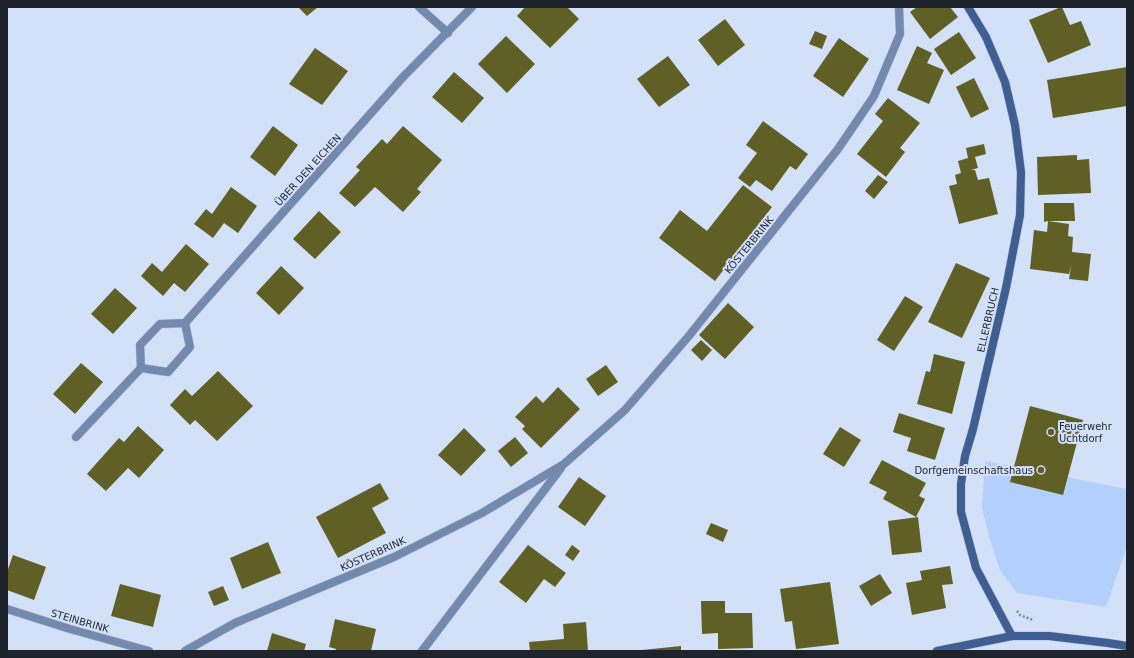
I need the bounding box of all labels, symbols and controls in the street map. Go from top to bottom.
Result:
street label: ÜBER DEN EICHEN [272,131,343,208]
street label: KÖSTERBRINK [722,213,776,276]
street label: ELLERBRUCH [975,286,1001,354]
place label: Feuerwehr Uchtdorf [1059,421,1113,444]
marker: Feuerwehr Uchtdorf [1046,427,1056,437]
place label: Dorfgemeinschaftshaus [914,465,1033,476]
marker: Dorfgemeinschaftshaus [1036,465,1046,475]
street label: KÖSTERBRINK [338,534,408,573]
street label: STEINBRINK [50,607,111,635]

